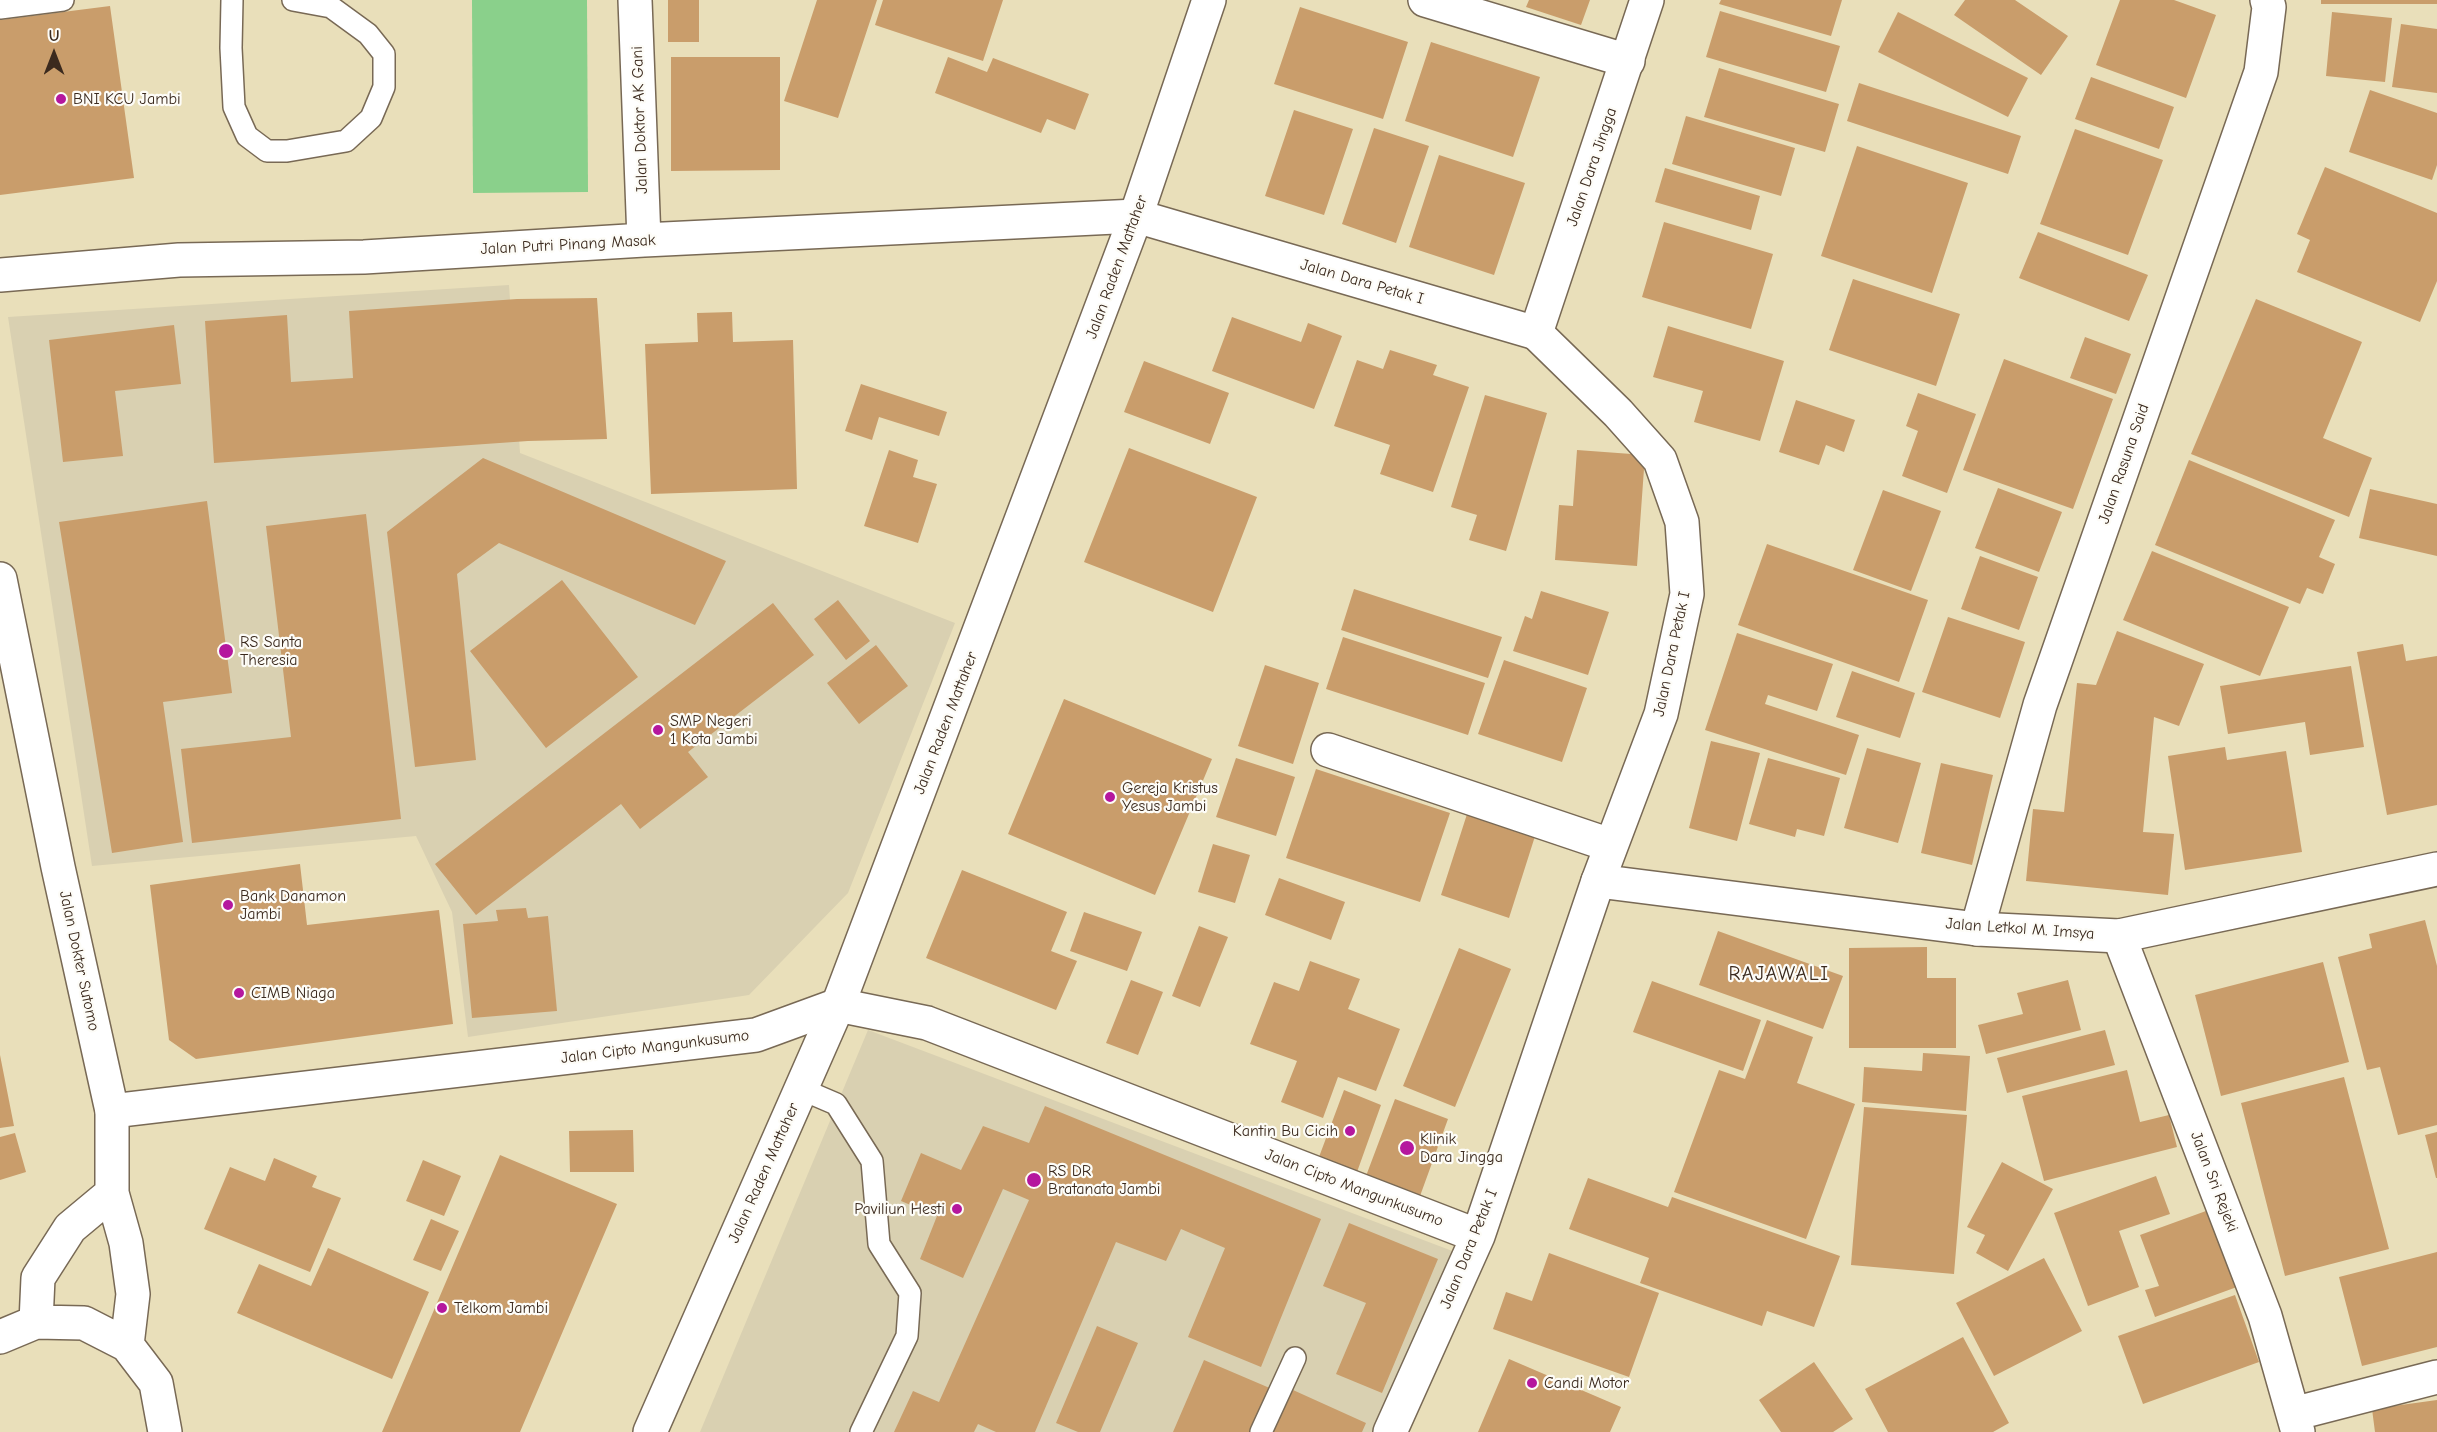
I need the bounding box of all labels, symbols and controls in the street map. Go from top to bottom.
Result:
north arrow [24,24,84,84]
text: U [49,27,59,45]
street label: Jalan Doktor AK Gani [628,46,652,194]
place label: BNI KCU Jambi [73,89,181,109]
marker: BNI KCU Jambi [54,92,68,106]
street label: Jalan Dara Jingga [1563,105,1621,229]
street label: Jalan Raden Mattaher [1082,193,1152,341]
street label: Jalan Putri Pinang Masak [480,231,656,259]
street label: Jalan Dara Petak I [1298,255,1426,309]
street label: Jalan Rasuna Said [2094,401,2154,527]
street label: Jalan Dara Petak I [1649,590,1695,718]
place label: RS Santa Theresia [240,632,302,670]
marker: RS Santa Theresia [217,642,235,660]
street label: Jalan Raden Mattaher [910,649,982,797]
place label: SMP Negeri 1 Kota Jambi [670,711,758,749]
marker: SMP Negeri 1 Kota Jambi [651,723,665,737]
place label: Gereja Kristus Yesus Jambi [1122,778,1218,816]
marker: Gereja Kristus Yesus Jambi [1103,790,1117,804]
place label: Bank Danamon Jambi [240,886,346,924]
street label: Jalan Dokter Sutomo [55,889,103,1033]
marker: Bank Danamon Jambi [221,898,235,912]
street label: Jalan Letkol M. Imsya [1945,914,2095,944]
district label: RAJAWALI [1728,962,1830,986]
place label: CIMB Niaga [251,983,335,1003]
marker: CIMB Niaga [232,986,246,1000]
street label: Jalan Cipto Mangunkusumo [560,1026,750,1068]
street label: Jalan Raden Mattaher [724,1100,804,1246]
place label: Kantin Bu Cicih [1233,1121,1338,1141]
marker: Kantin Bu Cicih [1343,1124,1357,1138]
place label: Klinik Dara Jingga [1420,1129,1503,1167]
street label: Jalan Sri Rejeki [2186,1129,2242,1235]
marker: Klinik Dara Jingga [1398,1139,1416,1157]
street label: Jalan Cipto Mangunkusumo [1262,1145,1446,1231]
place label: RS DR Bratanata Jambi [1048,1161,1160,1199]
marker: RS DR Bratanata Jambi [1025,1171,1043,1189]
street label: Jalan Dara Petak I [1436,1186,1502,1312]
place label: Paviliun Hesti [854,1199,945,1219]
marker: Paviliun Hesti [950,1202,964,1216]
place label: Telkom Jambi [454,1298,548,1318]
marker: Telkom Jambi [435,1301,449,1315]
place label: Candi Motor [1544,1373,1629,1393]
marker: Candi Motor [1525,1376,1539,1390]

